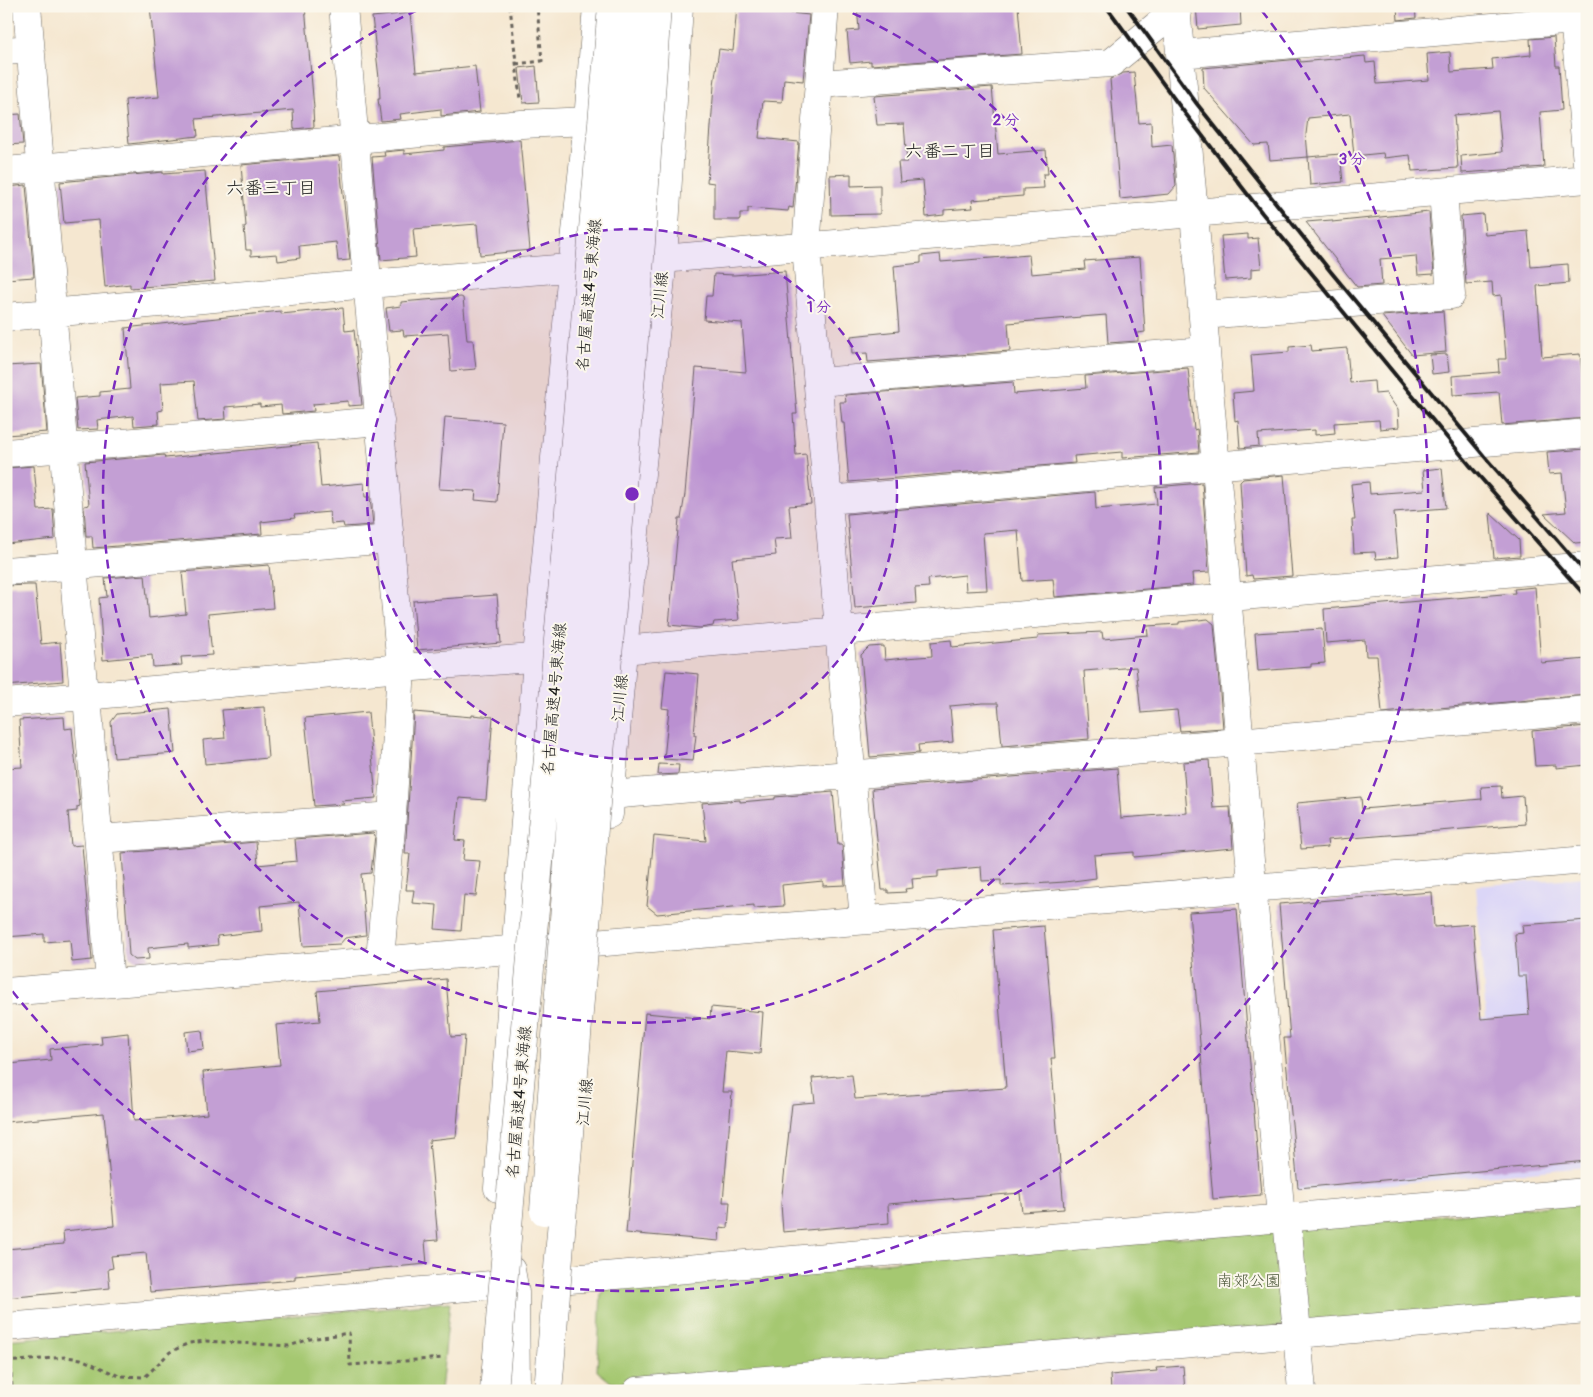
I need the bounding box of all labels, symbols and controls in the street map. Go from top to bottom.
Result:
text: 2 分 [993,111,1019,130]
district label: 六番二丁目 [905,140,995,163]
text: 3 分 [1339,150,1365,169]
district label: 六番三丁目 [226,177,316,200]
street label: 名古屋高速4号東海線 [572,218,606,372]
street label: 江川線 [648,270,672,320]
text: 1 分 [807,298,831,317]
centre of rings [623,485,641,503]
street label: 名古屋高速4号東海線 [537,622,571,776]
street label: 江川線 [608,673,632,723]
street label: 名古屋高速4号東海線 [502,1025,536,1179]
street label: 江川線 [573,1077,597,1127]
park label: 南郊公園 [1217,1271,1281,1291]

